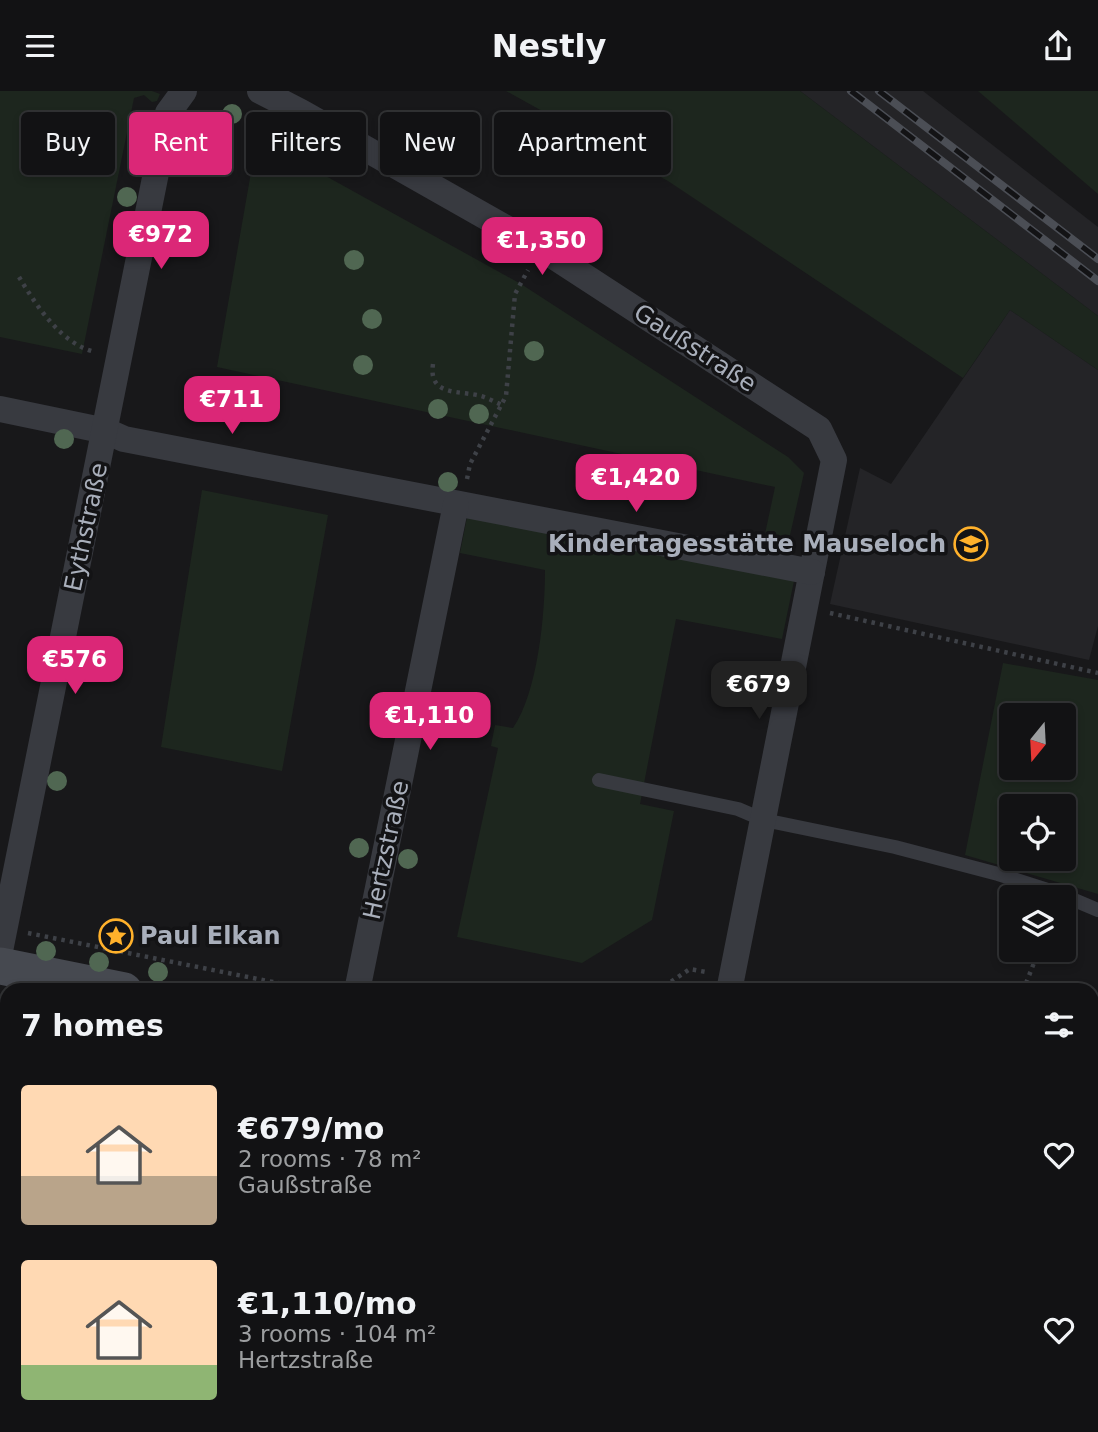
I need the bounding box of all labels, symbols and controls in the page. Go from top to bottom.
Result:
icon: menu [21,27,59,65]
text: Nestly [492,27,606,65]
icon: share [1039,27,1077,65]
chip: Buy [21,112,115,175]
chip: Rent [129,112,232,175]
chip: Filters [246,112,366,175]
chip: New [380,112,480,175]
chip: Apartment [494,112,671,175]
pin: €972 [120,211,202,271]
pin: €1,350 [485,218,599,277]
text: €972 [129,221,193,247]
text: €1,350 [498,227,586,253]
street label: Gaußstraße [629,298,761,398]
pin: €711 [191,377,273,436]
text: €711 [200,386,264,412]
pin: €1,420 [579,455,693,514]
street label: Eythstraße [59,460,113,594]
text: €1,420 [592,464,680,490]
school or university icon: Kindertagesstätte Mauseloch [952,525,990,563]
place label: Kindertagesstätte Mauseloch [548,530,946,558]
pin: €576 [34,637,116,696]
text: €576 [43,646,107,672]
pin: €679 [718,661,800,721]
text: €679 [727,671,791,697]
pin: €1,110 [373,693,487,752]
text: €1,110 [386,702,474,728]
north arrow [999,703,1076,781]
map controls [999,703,1076,962]
street label: Hertzstraße [358,778,414,922]
button: locate [999,794,1076,871]
button: layers [999,885,1076,962]
place icon: Paul Elkan [97,917,135,955]
place label: Paul Elkan [140,922,281,950]
icon: filters [1040,1006,1078,1044]
text: 7 homes [21,1008,164,1043]
text: €679/mo [238,1111,384,1146]
icon: home [77,1113,161,1197]
icon: heart [1040,1136,1078,1174]
text: 2 rooms · 78 m² [238,1146,422,1172]
text: Gaußstraße [238,1172,372,1198]
text: €1,110/mo [238,1286,417,1321]
icon: home [77,1288,161,1372]
icon: heart [1040,1311,1078,1349]
text: 3 rooms · 104 m² [238,1321,436,1347]
text: Hertzstraße [238,1347,373,1373]

